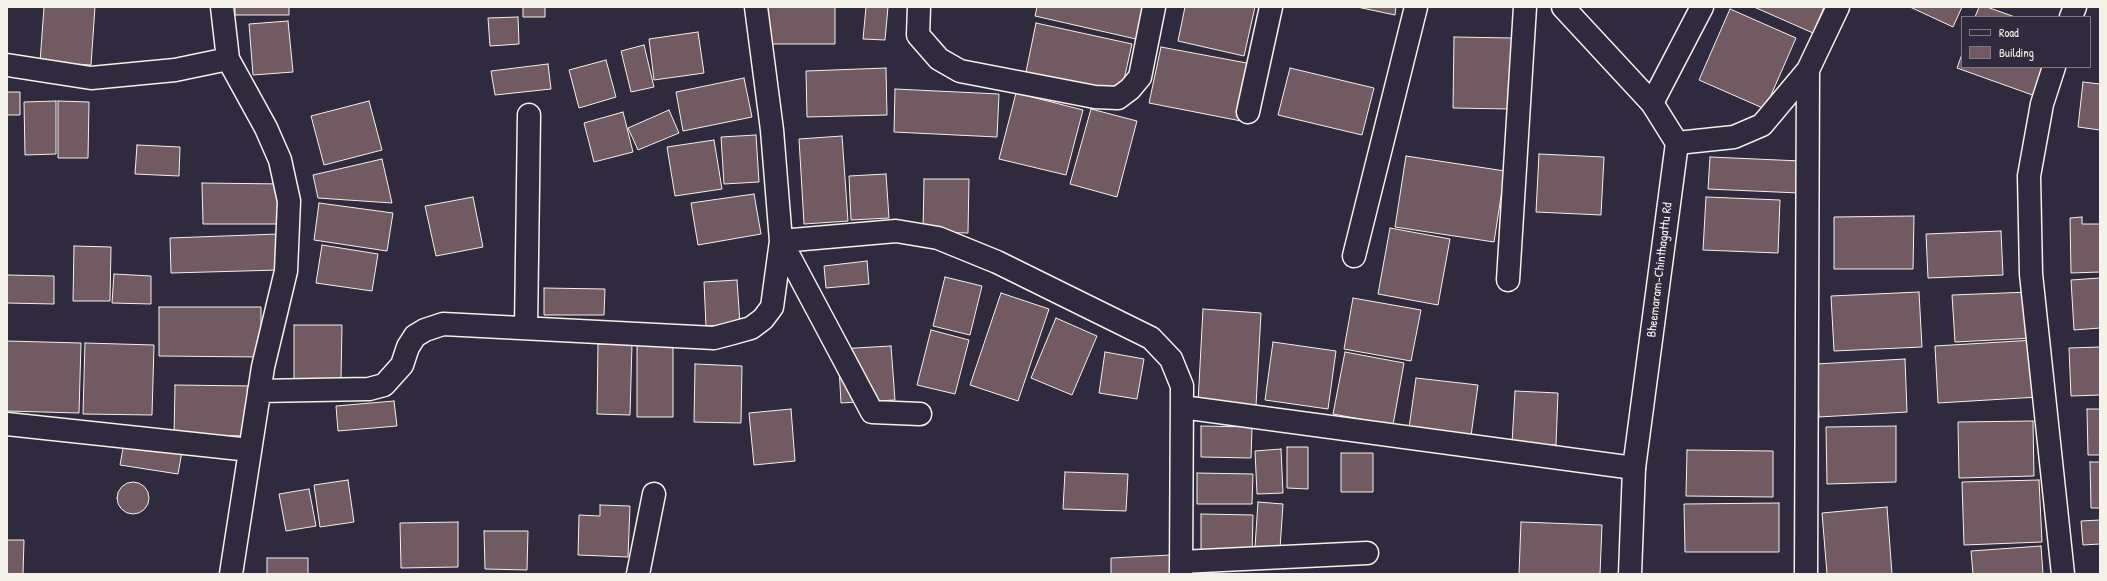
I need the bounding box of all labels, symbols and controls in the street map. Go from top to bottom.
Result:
legend [1961,16,2091,68]
text: Road [1999,24,2019,41]
text: Building [1999,44,2034,61]
street label: Bheemaram-Chinthagattu Rd [1644,202,1676,338]

